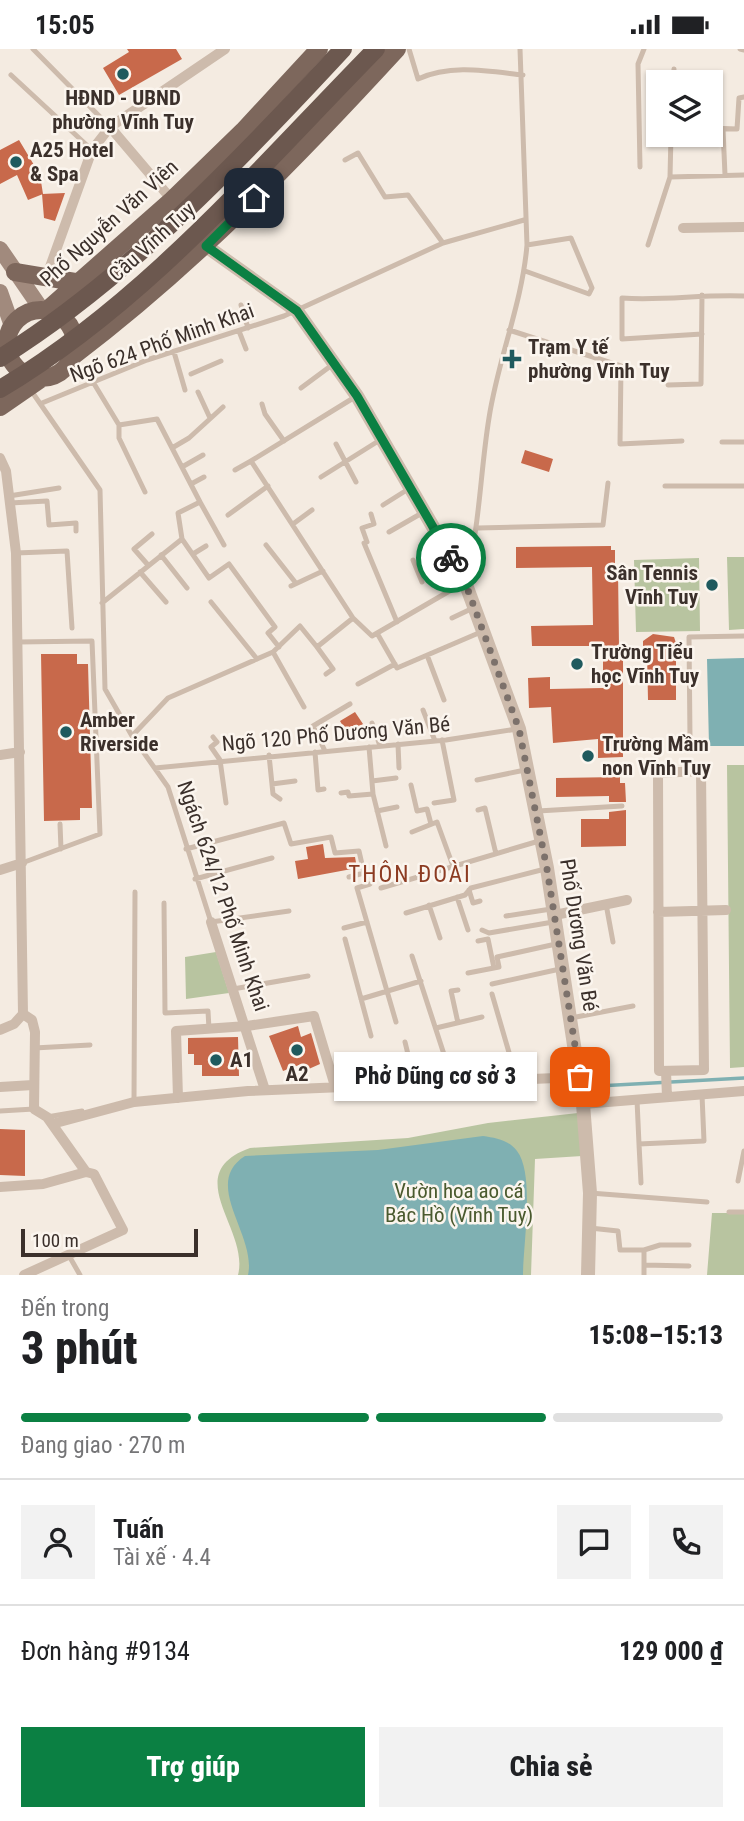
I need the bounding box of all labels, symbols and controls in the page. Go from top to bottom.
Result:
text: 15:05 [35,10,95,40]
marker: HĐND - UBND phường Vĩnh Tuy [115,66,131,82]
map controls [646,70,723,147]
button: layers [646,70,723,147]
place label: HĐND - UBND phường Vĩnh Tuy [52,86,194,134]
place label: A25 Hotel & Spa [30,138,114,186]
marker: A25 Hotel & Spa [8,154,24,170]
street label: Phố Nguyễn Văn Viên [35,155,183,291]
pin [224,168,284,228]
icon: home [235,179,273,217]
street label: Cầu Vĩnh Tuy [104,197,200,287]
street label: Ngõ 624 Phố Minh Khai [67,299,257,387]
place label: Trạm Y tế phường Vĩnh Tuy [528,335,670,383]
marker: Trạm Y tế phường Vĩnh Tuy [502,349,522,369]
courier [416,523,486,593]
icon: bike [432,539,470,577]
place label: Sân Tennis Vĩnh Tuy [606,561,699,609]
marker: Sân Tennis Vĩnh Tuy [704,577,720,593]
place label: Trường Tiểu học Vĩnh Tuy [591,640,700,688]
marker: Trường Tiểu học Vĩnh Tuy [569,656,585,672]
place label: Amber Riverside [80,708,158,756]
street label: Ngõ 120 Phố Dương Văn Bé [221,712,451,756]
marker: Amber Riverside [58,724,74,740]
place label: Trường Mầm non Vĩnh Tuy [602,732,712,780]
marker: Trường Mầm non Vĩnh Tuy [580,748,596,764]
street label: Ngách 624/12 Phố Minh Khai [172,778,274,1014]
street label: Phố Dương Văn Bé [555,857,603,1013]
district label: THÔN ĐOÀI [348,860,472,888]
marker: A2 [289,1042,305,1058]
pin [550,1047,610,1107]
place label: A1 [230,1048,253,1072]
marker: A1 [208,1052,224,1068]
callout: Phở Dũng cơ sở 3 [335,1053,538,1101]
icon: bag [561,1058,599,1096]
place label: A2 [285,1062,309,1086]
text: Phở Dũng cơ sở 3 [355,1063,516,1090]
park label: Vườn hoa ao cá Bác Hồ (Vĩnh Tuy) [385,1179,533,1227]
scale bar [21,1226,198,1258]
text: 100 m [32,1229,79,1252]
text: Đến trong [21,1295,109,1322]
text: 15:08–15:13 [589,1320,723,1350]
text: 3 phút [21,1321,137,1375]
text: Đang giao · 270 m [21,1432,185,1459]
button: person [21,1505,95,1579]
button: chat [557,1505,631,1579]
button: phone [649,1505,723,1579]
text: Tuấn [113,1514,164,1544]
text: Tài xế · 4.4 [113,1544,211,1571]
text: Đơn hàng #9134 [21,1636,190,1666]
text: 129 000 ₫ [619,1636,723,1666]
button: Trợ giúp [21,1727,365,1807]
button: Chia sẻ [379,1727,723,1807]

